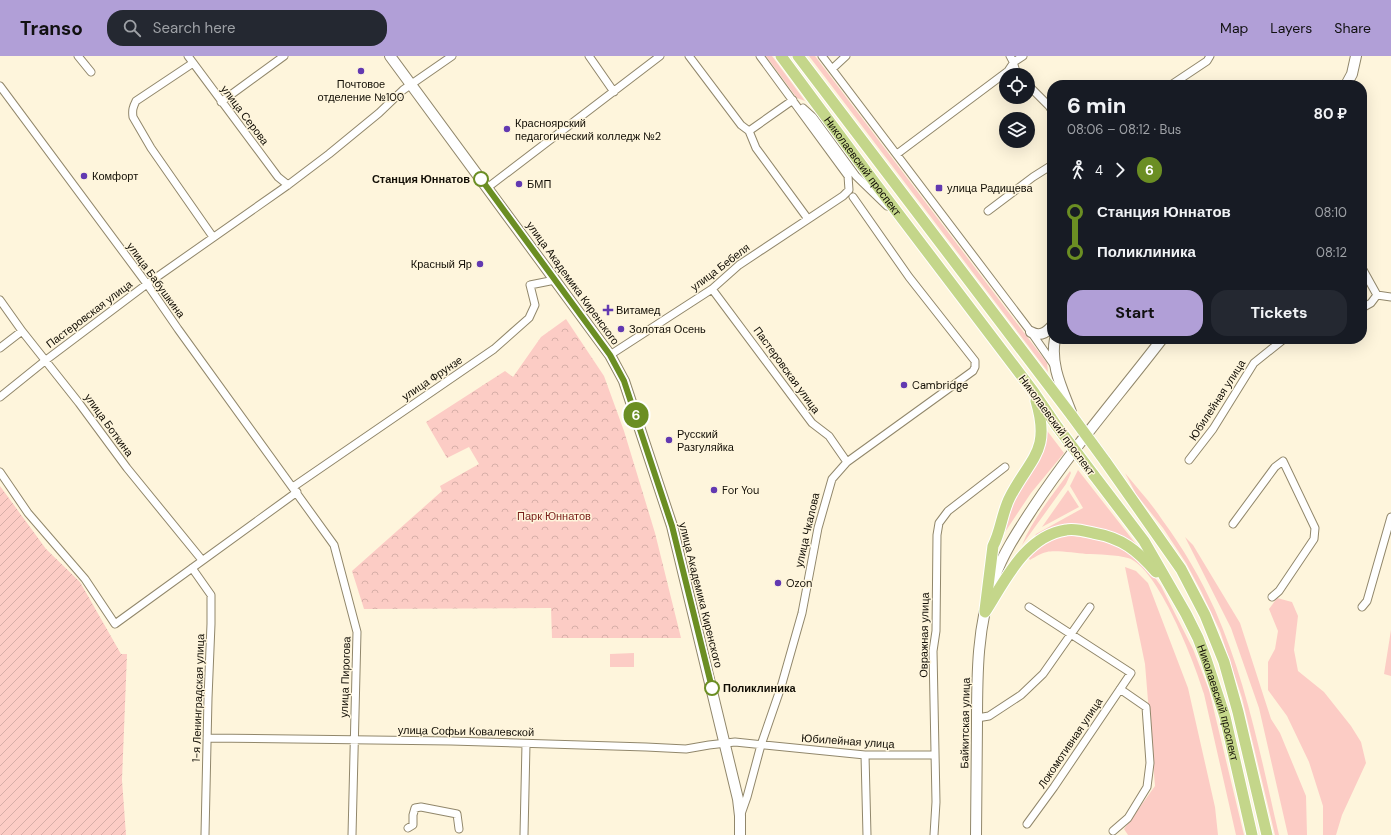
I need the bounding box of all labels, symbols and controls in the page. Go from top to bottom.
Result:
search box [107,10,387,46]
text: Transo [20,16,83,41]
icon: search [121,17,143,39]
text: Search here [153,18,236,38]
text: Map [1220,19,1248,37]
text: Layers [1270,19,1312,37]
text: Share [1334,19,1371,37]
marker: Почтовое отделение №100 [356,66,366,76]
map controls [999,68,1035,148]
button: locate [999,68,1035,104]
place label: Почтовое отделение №100 [318,77,404,104]
street label: улица Серова [218,82,273,148]
text: 6 min [1067,91,1126,120]
text: 80 ₽ [1314,104,1347,124]
button: layers [999,112,1035,148]
street label: Николаевский проспект [821,113,904,219]
place label: Красноярский педагогический колледж №2 [515,116,661,143]
text: 08:06 – 08:12 · Bus [1067,121,1181,138]
marker: Красноярский педагогический колледж №2 [502,124,512,134]
icon: walk [1067,159,1089,181]
icon: forward [1109,159,1131,181]
text: 6 [1145,161,1154,179]
text: 4 [1095,162,1103,179]
place label: Комфорт [92,169,138,183]
marker: Комфорт [79,171,89,181]
marker: Станция Юннатов [473,171,489,187]
place label: Станция Юннатов [372,172,470,186]
place label: БМП [527,177,551,191]
marker: БМП [514,179,524,189]
place label: улица Радищева [947,181,1034,195]
marker: улица Радищева [934,183,944,193]
text: Станция Юннатов [1097,202,1231,222]
text: 08:10 [1315,204,1347,221]
street label: улица Академика Киренского [523,218,623,348]
street label: улица Бабушкина [124,239,189,321]
street label: улица Бебеля [688,240,752,294]
text: Поликлиника [1097,242,1196,262]
text: 08:12 [1316,244,1347,261]
place label: Красный Яр [411,257,472,271]
marker: Красный Яр [475,259,485,269]
street label: Пастеровская улица [43,276,136,351]
button: Start [1067,290,1203,336]
button: Tickets [1211,290,1347,336]
place label: Витамед [616,303,661,317]
marker: Витамед [603,305,613,315]
place label: Золотая Осень [629,322,706,336]
marker: Золотая Осень [616,324,626,334]
street label: Пастеровская улица [751,324,824,417]
street label: улица Фрунзе [399,353,465,403]
street label: Юбилейная улица [1186,356,1249,443]
street label: Николаевский проспект [1016,372,1098,478]
place label: Cambridge [912,378,968,392]
marker: Cambridge [899,380,909,390]
street label: улица Боткина [81,391,137,460]
line badge: 6 [623,402,649,428]
text: 6 [632,406,640,424]
place label: Русский Разгуляйка [677,427,735,454]
marker: Русский Разгуляйка [664,435,674,445]
place label: For You [722,483,759,497]
marker: For You [709,485,719,495]
street label: улица Чкалова [792,490,823,569]
park label: Парк Юннатов [517,509,591,523]
street label: улица Академика Киренского [676,521,726,669]
place label: Ozon [786,576,812,590]
marker: Ozon [773,578,783,588]
street label: Овражная улица [916,591,932,678]
street label: 1-я Ленинградская улица [189,633,207,762]
street label: улица Пирогова [337,635,353,718]
street label: Николаевский проспект [1194,642,1242,762]
street label: Байкитская улица [957,676,973,769]
marker: Поликлиника [704,680,720,696]
place label: Поликлиника [723,681,796,695]
street label: Локомотивная улица [1035,694,1106,791]
street label: улица Софьи Ковалевской [398,723,534,739]
street label: Юбилейная улица [801,731,896,751]

